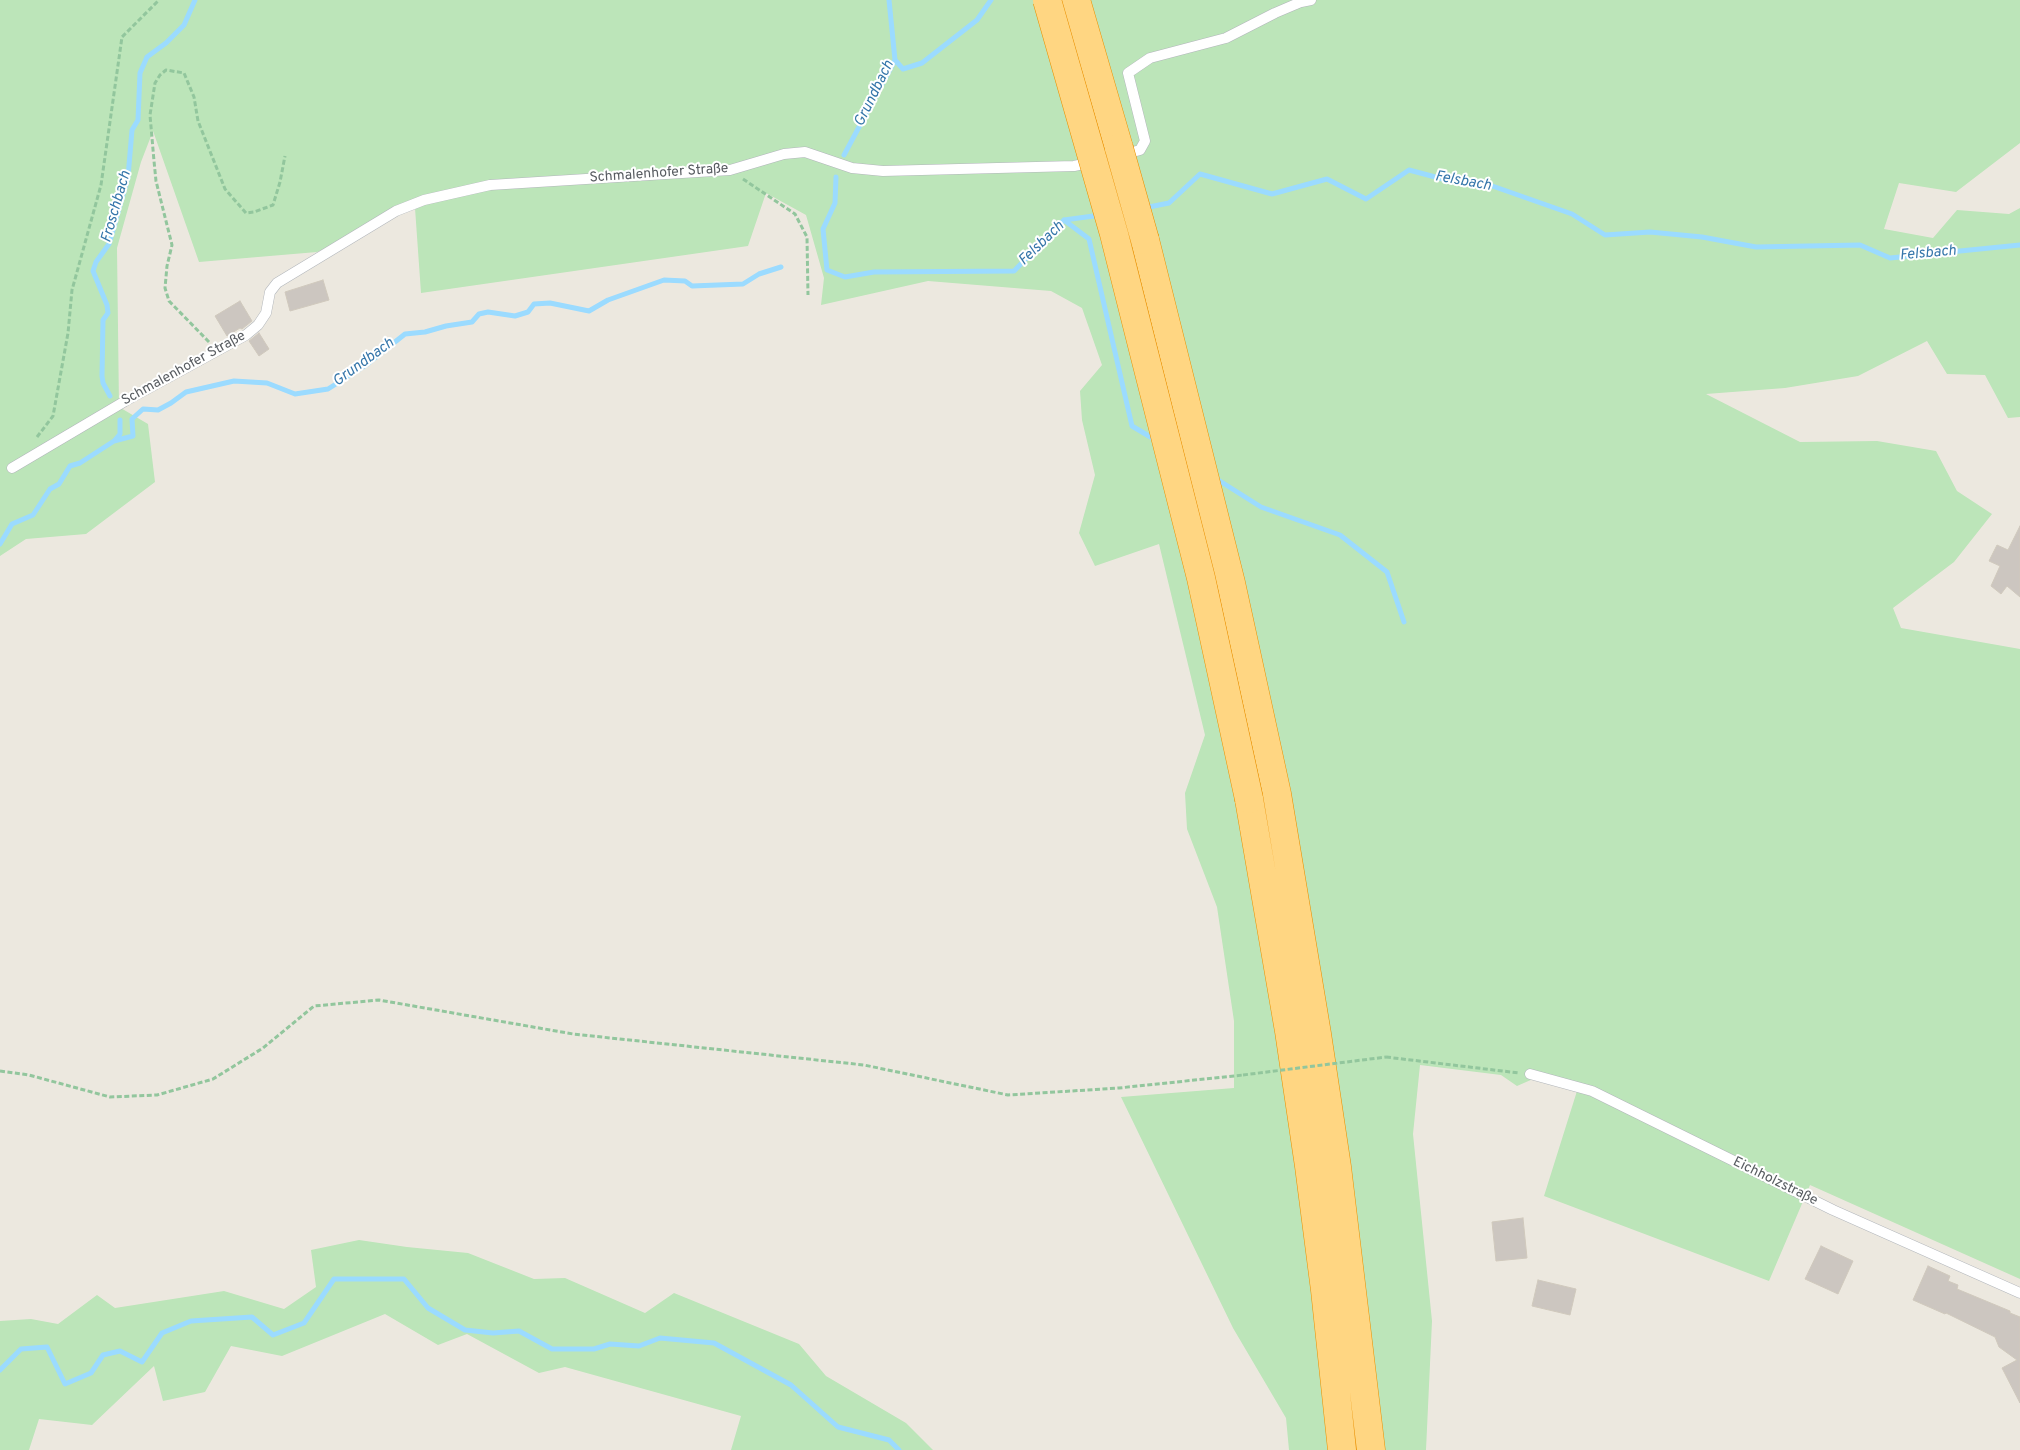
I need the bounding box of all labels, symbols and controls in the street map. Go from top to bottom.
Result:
water label: Grundbach [851,58,899,130]
street label: Schmalenhofer Straße [589,161,729,187]
water label: Felsbach [1434,168,1492,196]
water label: Froschbach [98,169,136,245]
water label: Felsbach [1015,218,1069,270]
water label: Felsbach [1899,243,1957,265]
street label: Schmalenhofer Straße [119,328,249,410]
water label: Grundbach [330,335,398,391]
street label: Eichholzstraße [1730,1154,1820,1210]

